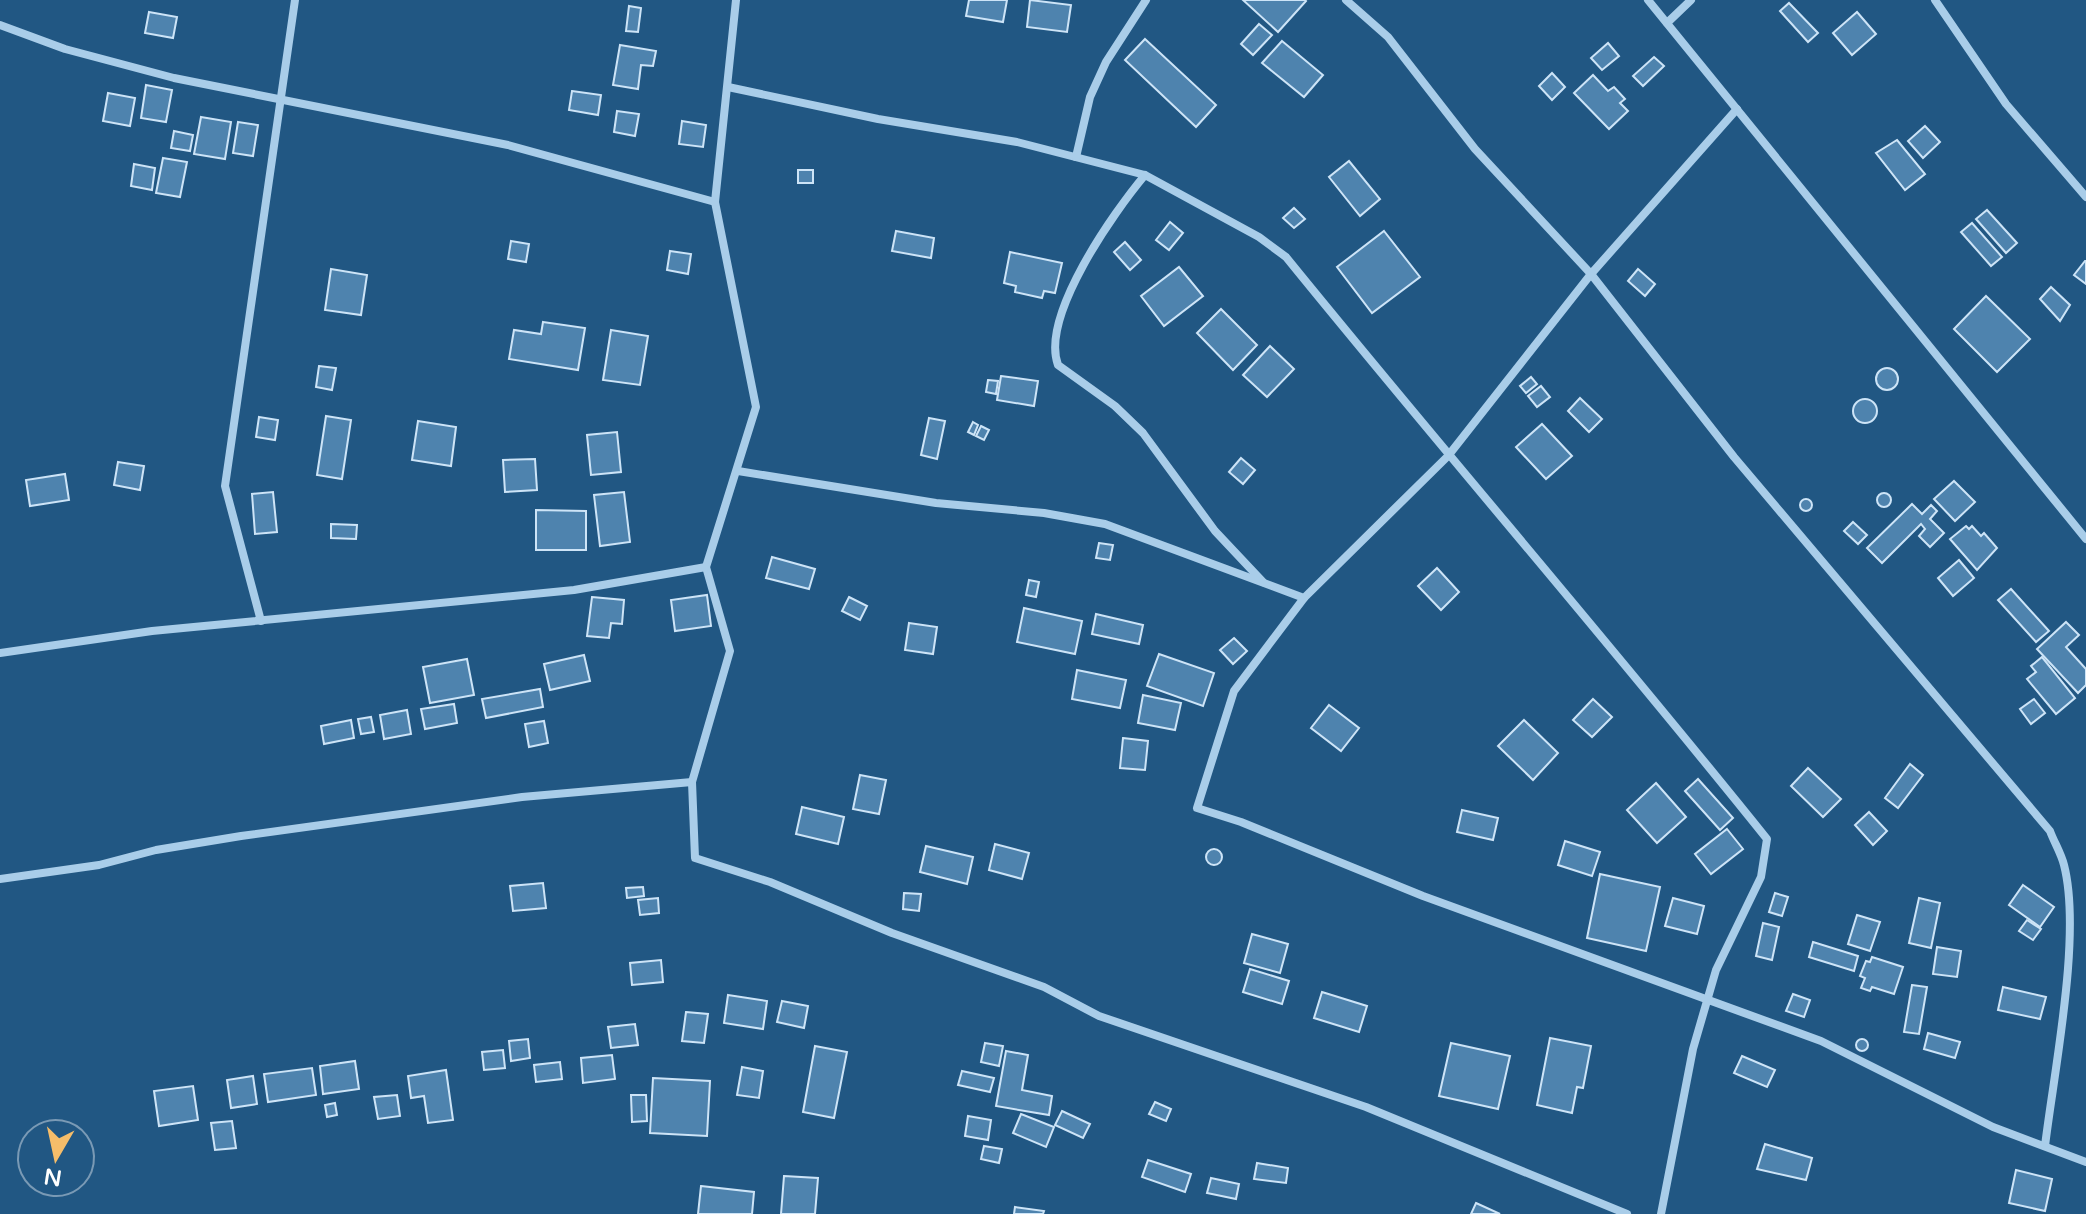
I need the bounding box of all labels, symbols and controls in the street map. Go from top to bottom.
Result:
north arrow [16,1118,96,1198]
text: N [42,1163,64,1191]

